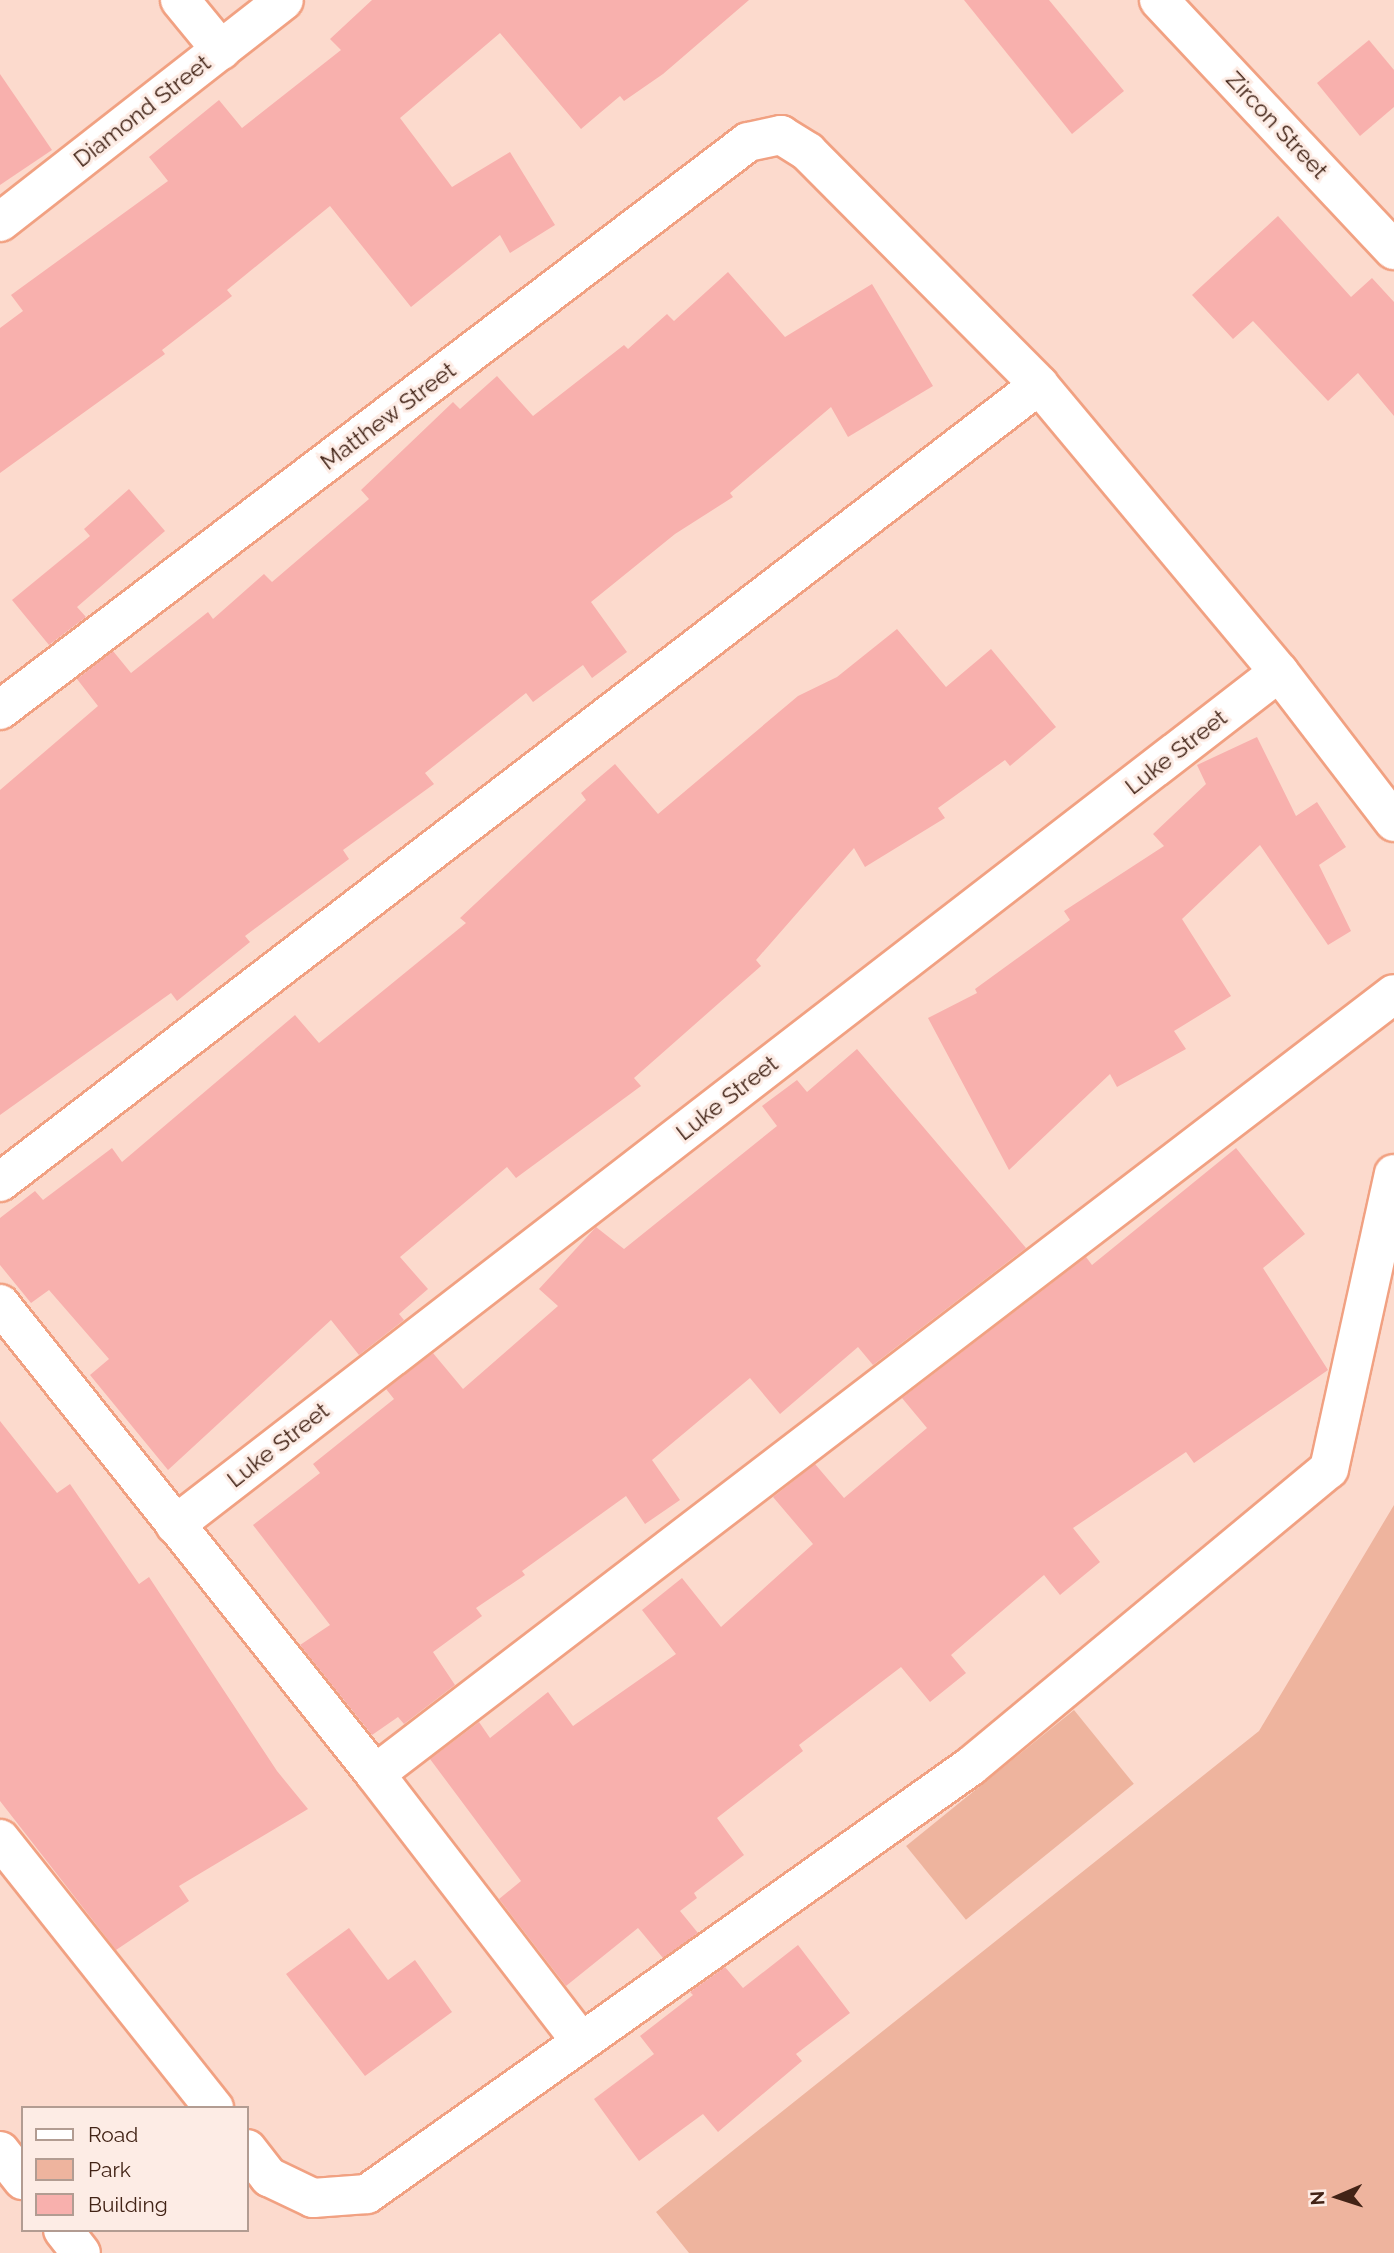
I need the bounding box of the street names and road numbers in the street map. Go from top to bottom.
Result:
street label: Diamond Street [68,49,216,173]
street label: Zircon Street [1220,66,1334,184]
street label: Matthew Street [315,356,461,476]
street label: Luke Street [1120,704,1232,800]
street label: Luke Street [671,1050,783,1146]
street label: Luke Street [222,1397,334,1493]

